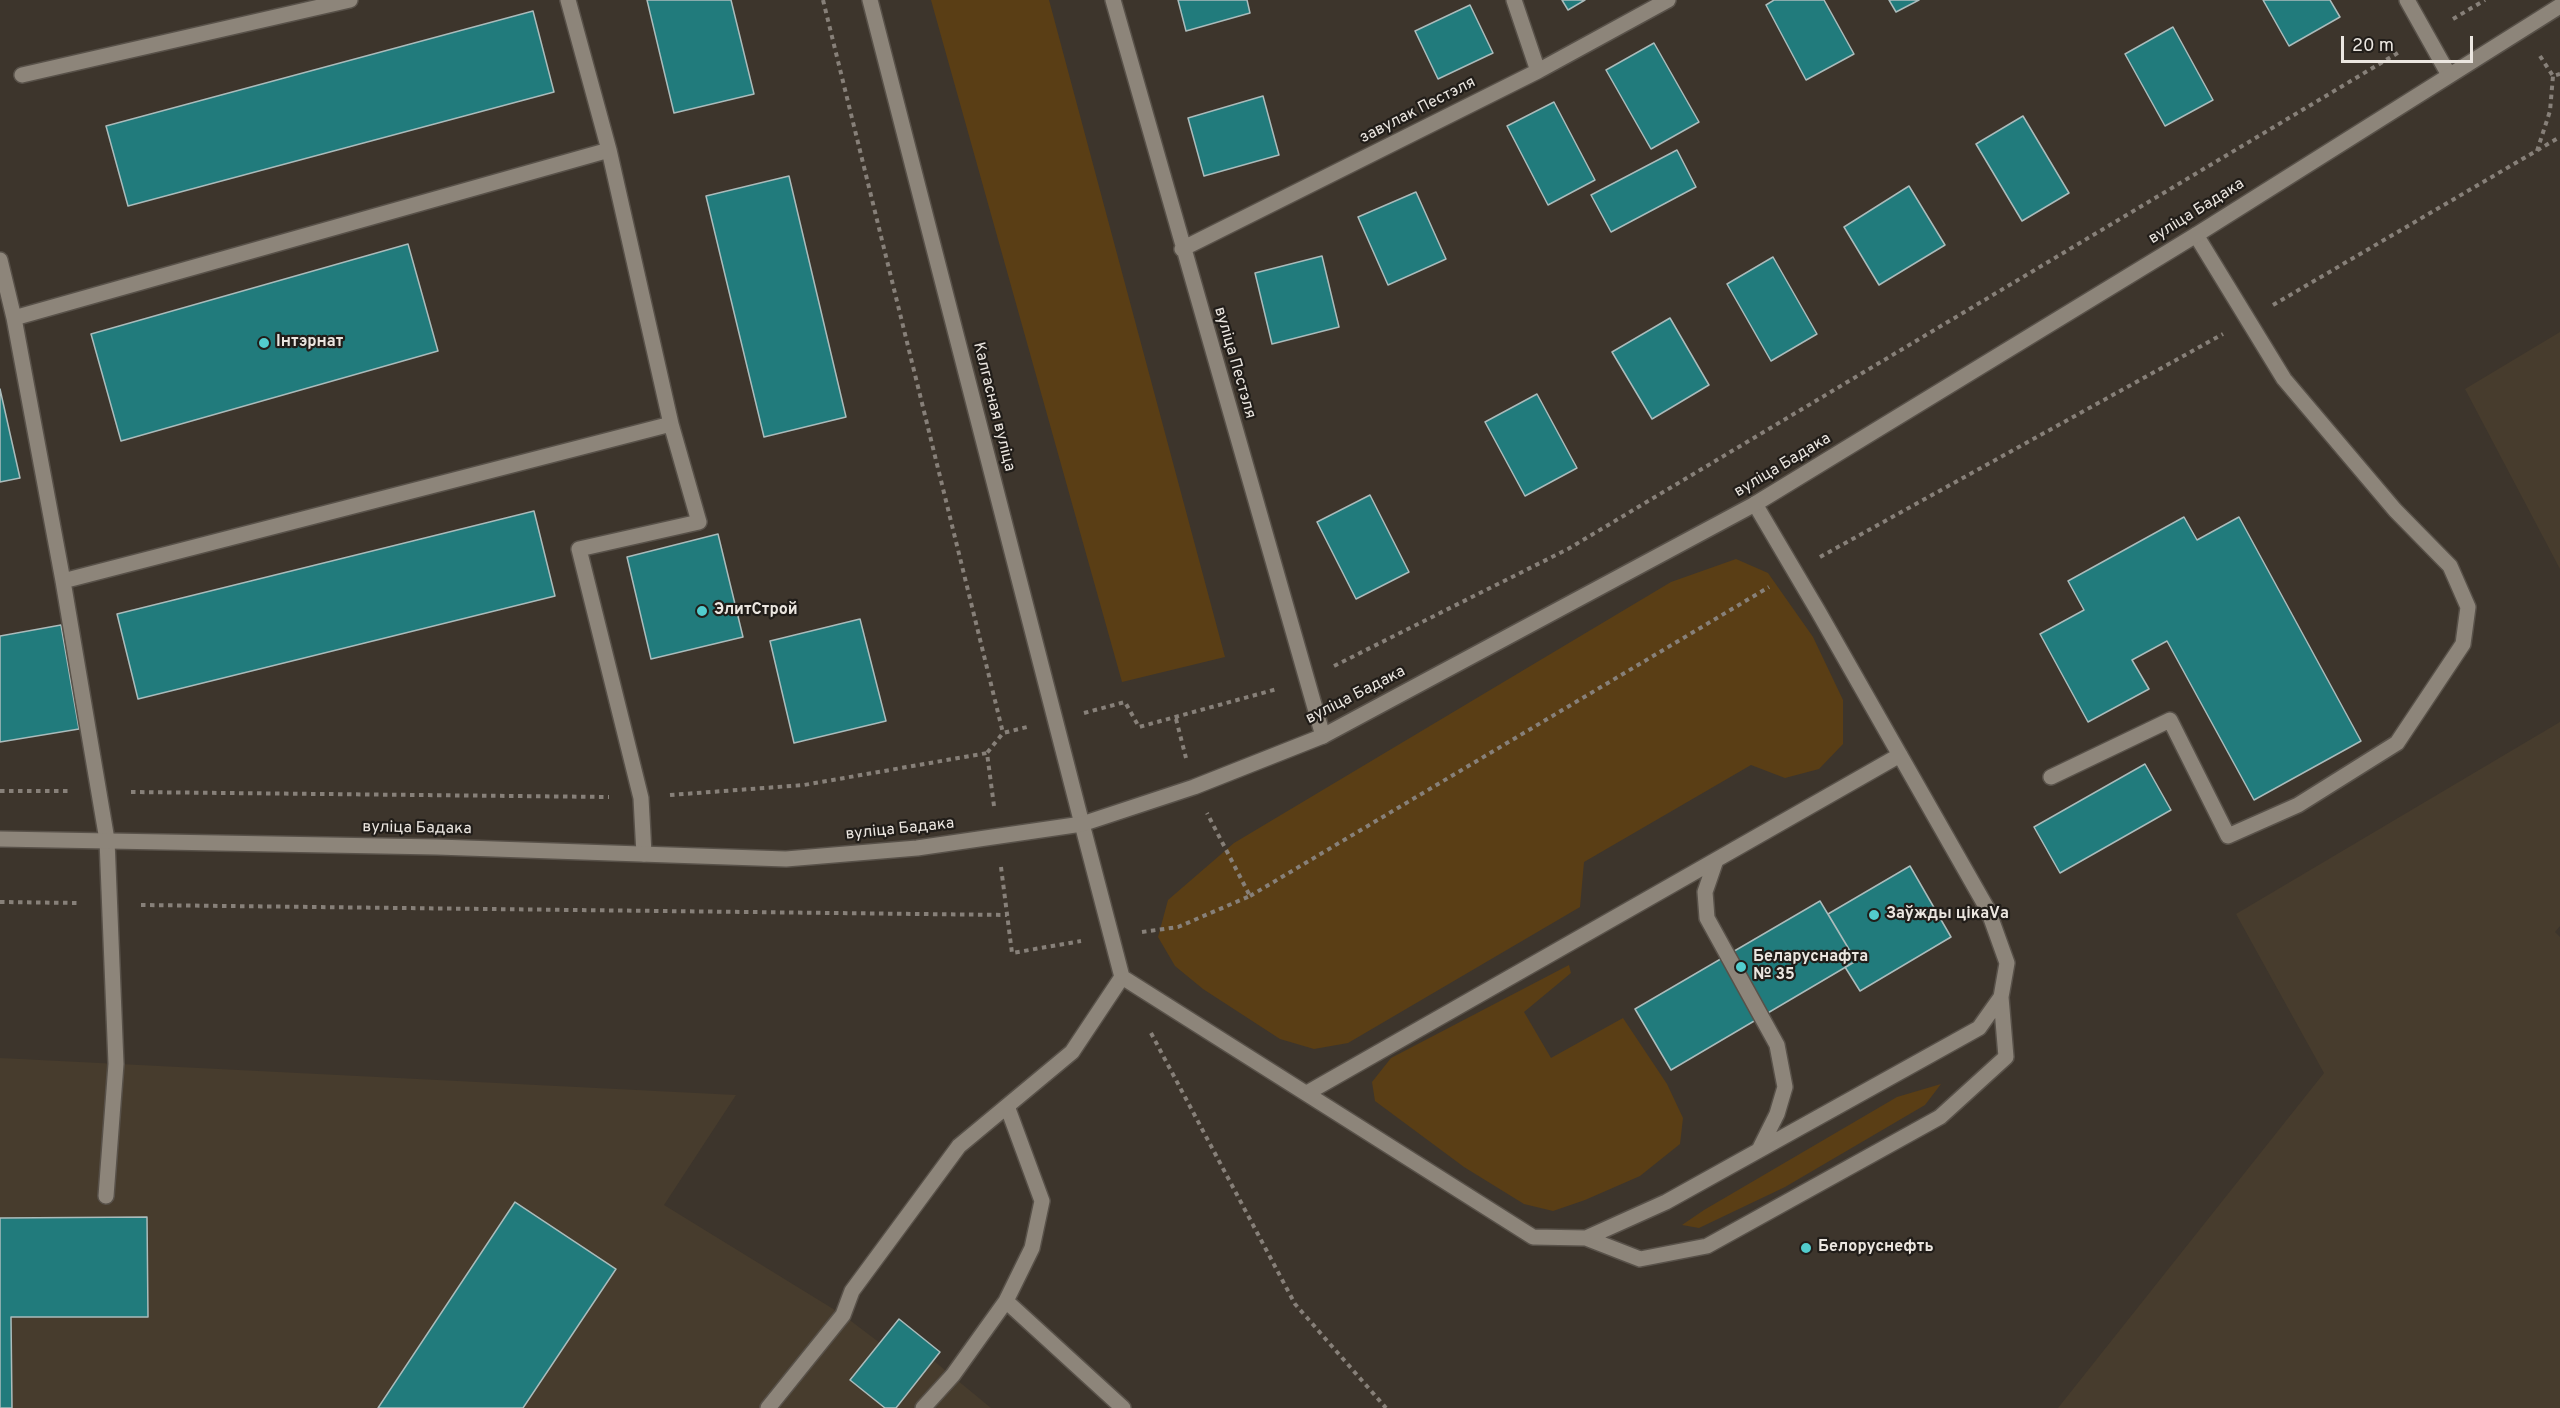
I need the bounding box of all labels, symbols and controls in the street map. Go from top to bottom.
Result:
scale bar [2344,24,2476,62]
text: 20 m [2352,35,2394,58]
street label: завулак Пестэля [1357,73,1479,149]
street label: вуліца Бадака [2146,175,2248,249]
street label: вуліца Пестэля [1209,305,1259,421]
place label: Інтэрнат [276,333,343,353]
marker: Інтэрнат [257,336,271,350]
street label: Калгасная вуліца [968,340,1018,474]
street label: вуліца Бадака [1731,430,1835,502]
place label: ЭлитСтрой [714,601,798,621]
marker: ЭлитСтрой [695,604,709,618]
street label: вуліца Бадака [1303,663,1409,729]
street label: вуліца Бадака [845,815,955,845]
street label: вуліца Бадака [362,818,472,840]
place label: Заўжды цікаVа [1886,905,2009,925]
marker: Заўжды цікаVа [1867,908,1881,922]
place label: Беларуснафта № 35 [1753,948,1868,986]
marker: Беларуснафта № 35 [1734,960,1748,974]
place label: Белоруснефть [1818,1238,1934,1258]
marker: Белоруснефть [1799,1241,1813,1255]

